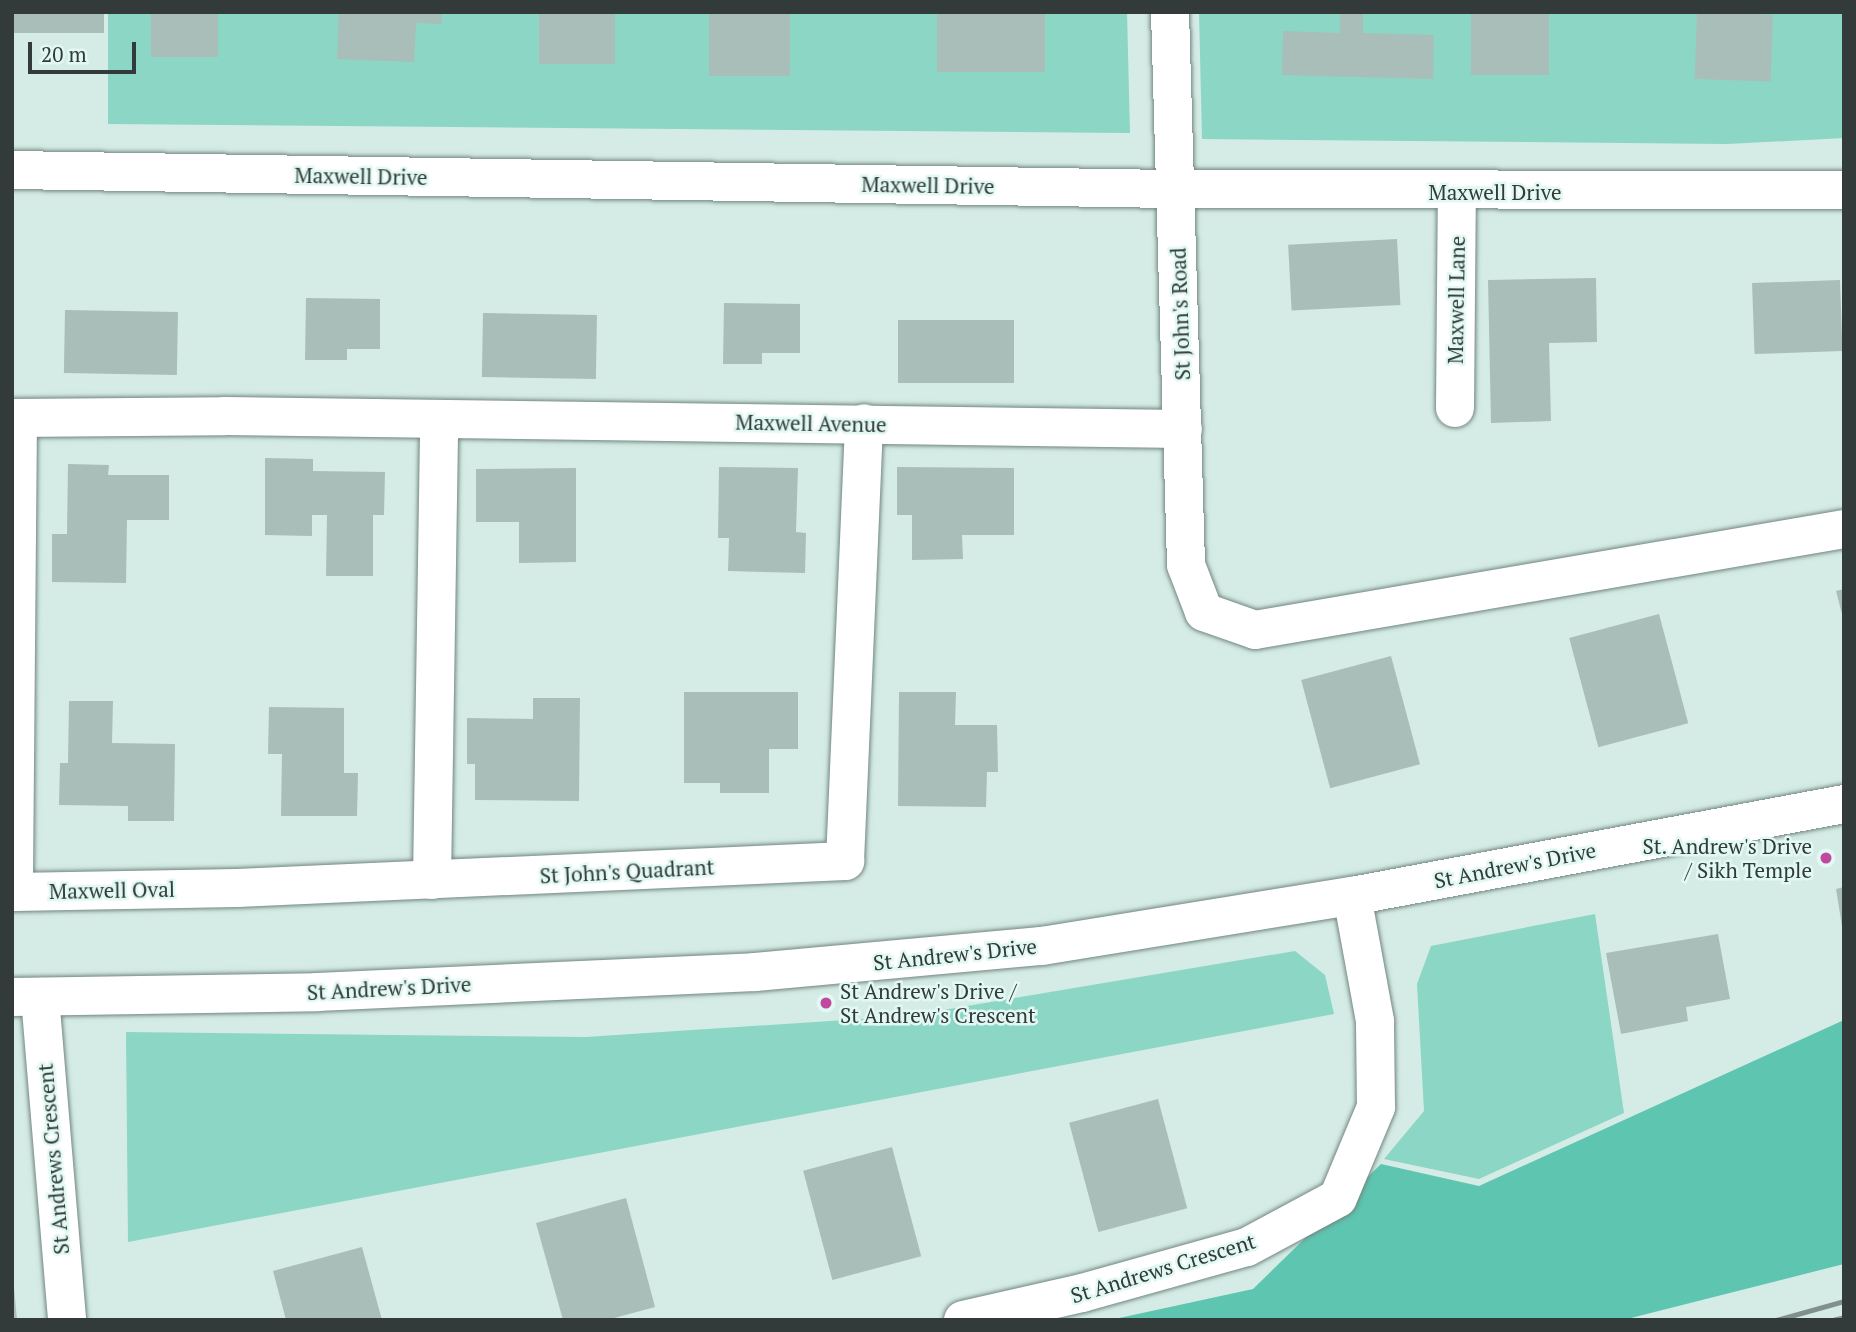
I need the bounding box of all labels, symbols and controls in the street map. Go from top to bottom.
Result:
scale bar [32,28,140,72]
text: 20 m [41,40,87,68]
street label: Maxwell Drive [294,162,428,190]
street label: Maxwell Drive [861,171,995,199]
street label: Maxwell Drive [1428,179,1562,205]
street label: Maxwell Lane [1442,236,1470,364]
street label: St John's Road [1165,247,1195,381]
street label: Maxwell Avenue [735,409,887,437]
place label: St. Andrew's Drive / Sikh Temple [1641,833,1812,883]
street label: St Andrew's Drive [1432,837,1598,893]
marker: St. Andrew's Drive / Sikh Temple [1818,850,1834,866]
street label: St John's Quadrant [539,854,715,888]
street label: Maxwell Oval [49,876,175,904]
street label: St Andrew's Drive [872,933,1038,975]
street label: St Andrew's Drive [306,971,472,1005]
place label: St Andrew's Drive / St Andrew's Crescent [840,978,1036,1028]
marker: St Andrew's Drive / St Andrew's Crescent [818,995,834,1011]
street label: St Andrews Crescent [32,1062,74,1256]
street label: St Andrews Crescent [1067,1228,1259,1308]

